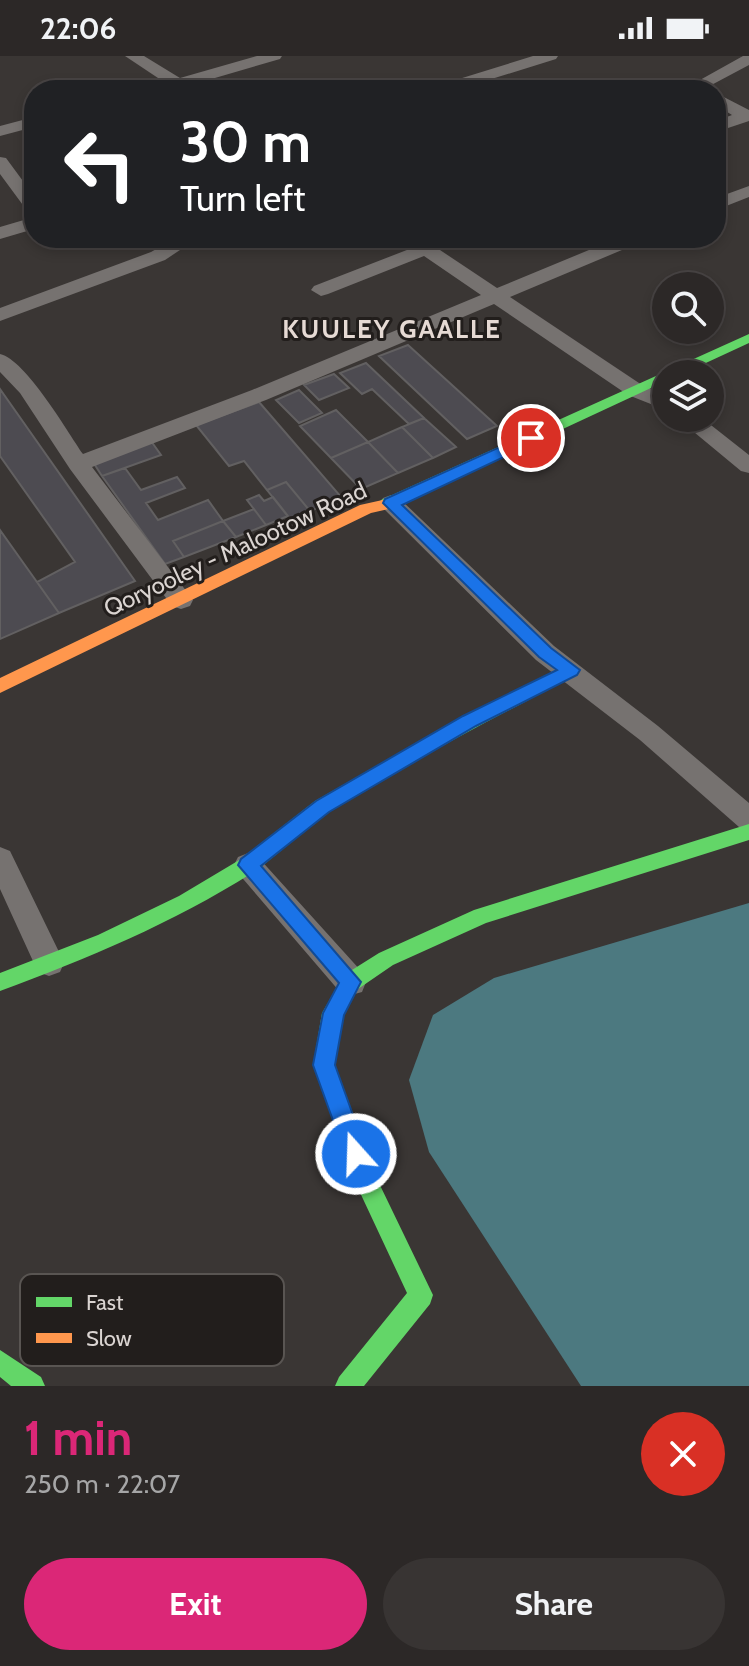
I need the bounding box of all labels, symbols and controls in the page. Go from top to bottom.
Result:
text: 22:06 [40,10,116,47]
text: 30 m [180,108,311,176]
icon: left [48,112,152,216]
text: Turn left [180,176,305,220]
map controls [652,272,724,432]
button: search [652,272,724,344]
district label: KUULEY GAALLE [282,313,502,345]
button: layers [652,360,724,432]
pin [497,404,565,472]
icon: arrive [509,416,553,460]
street label: Qoryooley - Malootow Road [99,475,371,623]
position arrow [314,1112,398,1196]
legend [20,1274,284,1366]
text: Fast [86,1289,124,1316]
text: Slow [86,1325,132,1352]
text: 1 min [24,1409,132,1467]
button: close [641,1412,725,1496]
text: 250 m · 22:07 [24,1468,180,1500]
button: Exit [24,1558,367,1650]
button: Share [383,1558,725,1650]

